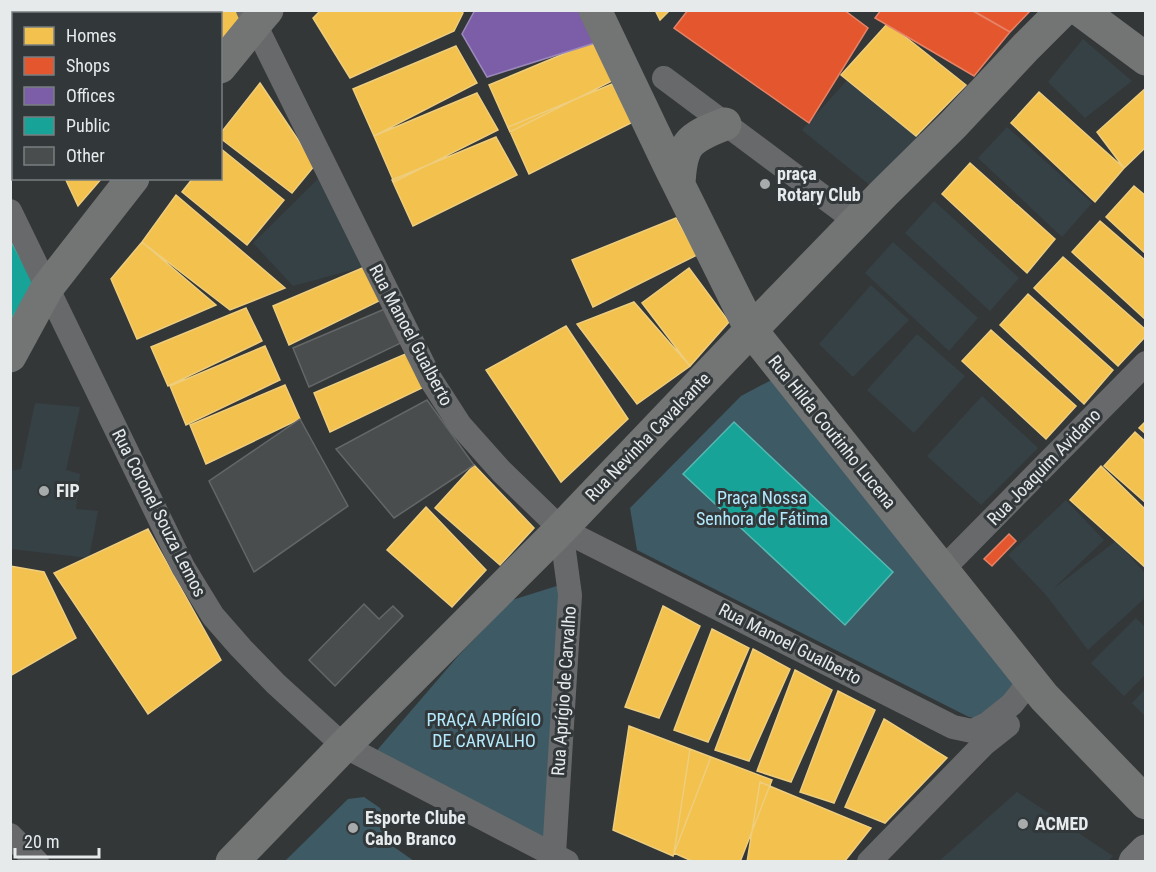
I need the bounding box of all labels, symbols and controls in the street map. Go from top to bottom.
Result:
legend [12,12,222,180]
text: Homes [66,25,116,46]
text: Shops [66,55,110,76]
text: Offices [66,85,115,106]
text: Public [66,115,110,136]
text: Other [66,145,105,166]
place label: praça Rotary Club [777,163,861,205]
marker: praça Rotary Club [758,177,772,191]
street label: Rua Manoel Gualberto [365,260,458,409]
street label: Rua Hilda Coutinho Lucena [764,351,901,513]
street label: Rua Nevinha Cavalcante [581,368,715,505]
street label: Rua Joaquim Avidano [983,404,1105,529]
street label: Rua Coronel Souza Lemos [108,425,211,600]
place label: FIP [56,480,80,501]
marker: FIP [37,484,51,498]
park label: Praça Nossa Senhora de Fátima [696,487,828,529]
street label: Rua Manoel Gualberto [715,599,865,689]
street label: Rua Aprígio de Carvalho [547,605,580,777]
park label: PRAÇA APRÍGIO DE CARVALHO [427,709,541,751]
place label: Esporte Clube Cabo Branco [365,807,466,849]
place label: ACMED [1035,813,1088,834]
marker: ACMED [1016,817,1030,831]
scale bar [15,821,99,859]
marker: Esporte Clube Cabo Branco [346,821,360,835]
text: 20 m [24,831,59,852]

